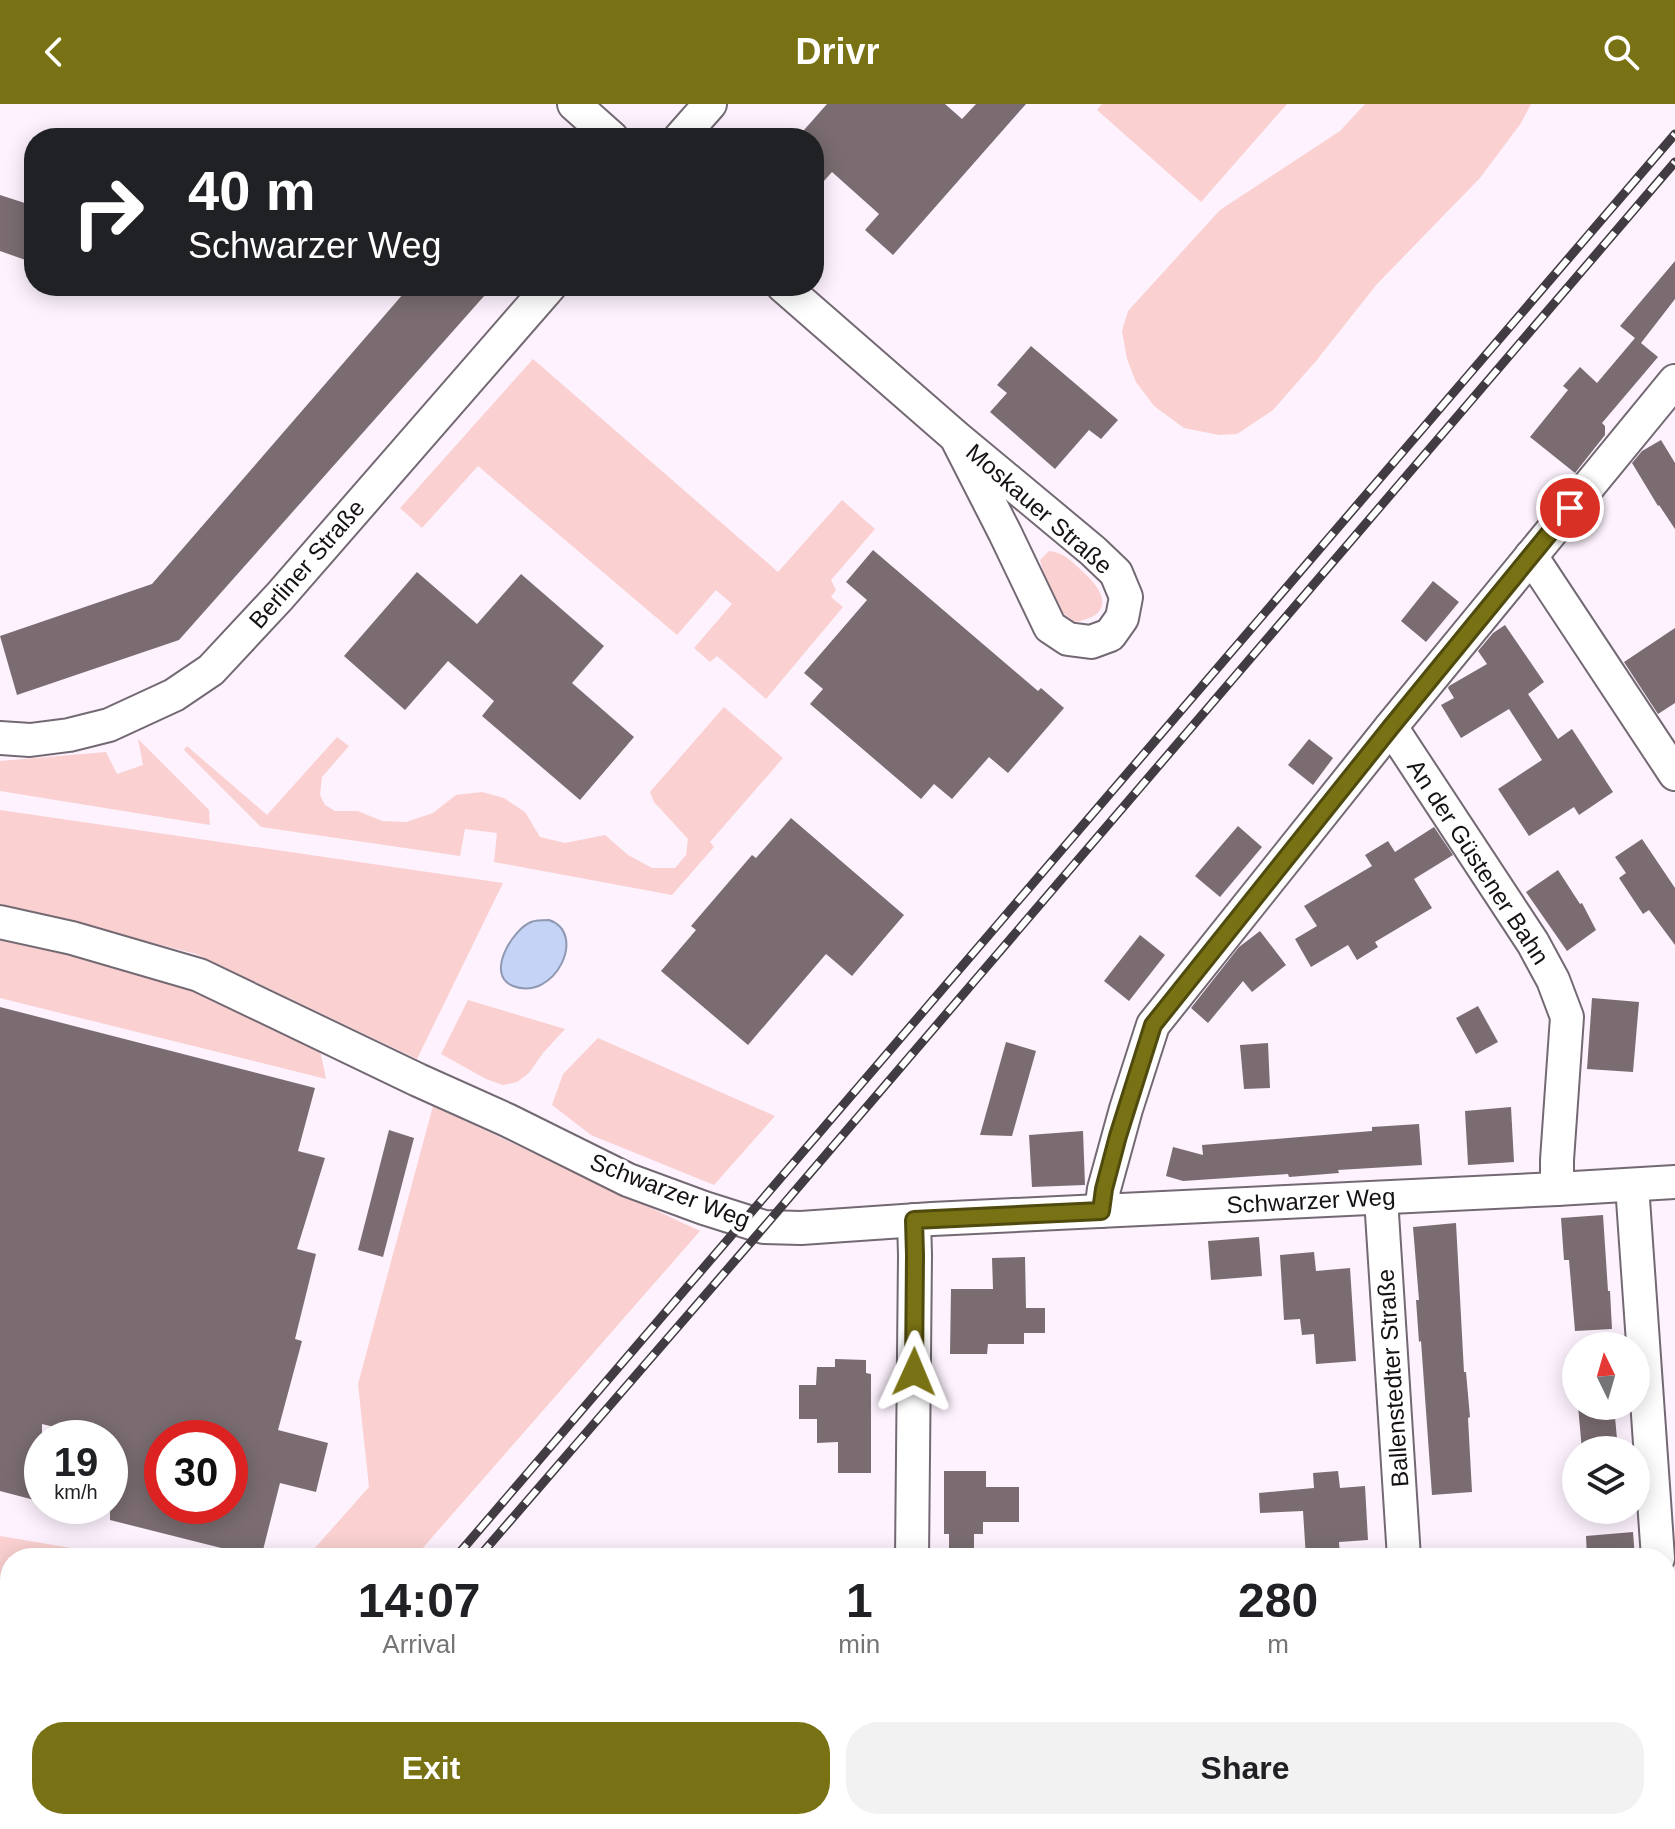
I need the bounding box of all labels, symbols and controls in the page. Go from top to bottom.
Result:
icon: back [32,30,76,74]
icon: search [1599,30,1643,74]
text: Drivr [795,31,880,72]
text: 40 m [188,159,316,222]
icon: right [56,160,160,264]
text: Schwarzer Weg [188,225,441,266]
street label: Moskauer Straße [961,438,1118,579]
pin [1536,474,1604,542]
icon: arrive [1548,486,1592,530]
street label: Berliner Straße [243,494,370,633]
street label: An der Güstener Bahn [1402,754,1555,969]
street label: Schwarzer Weg [586,1148,754,1233]
street label: Schwarzer Weg [1226,1183,1396,1218]
street label: Ballenstedter Straße [1371,1268,1414,1488]
position arrow [872,1330,956,1414]
north arrow [1562,1332,1650,1420]
map controls [1562,1332,1650,1524]
speed limit sign: 30 [144,1420,248,1524]
button: layers [1562,1436,1650,1524]
text: 19 [54,1440,98,1484]
text: km/h [54,1481,98,1503]
text: 14:07 [358,1574,481,1627]
text: 1 [846,1574,873,1627]
text: 280 [1238,1574,1318,1627]
text: Arrival [382,1629,456,1659]
text: min [838,1629,880,1659]
text: m [1267,1629,1289,1659]
button: Exit [32,1722,830,1814]
button: Share [846,1722,1644,1814]

